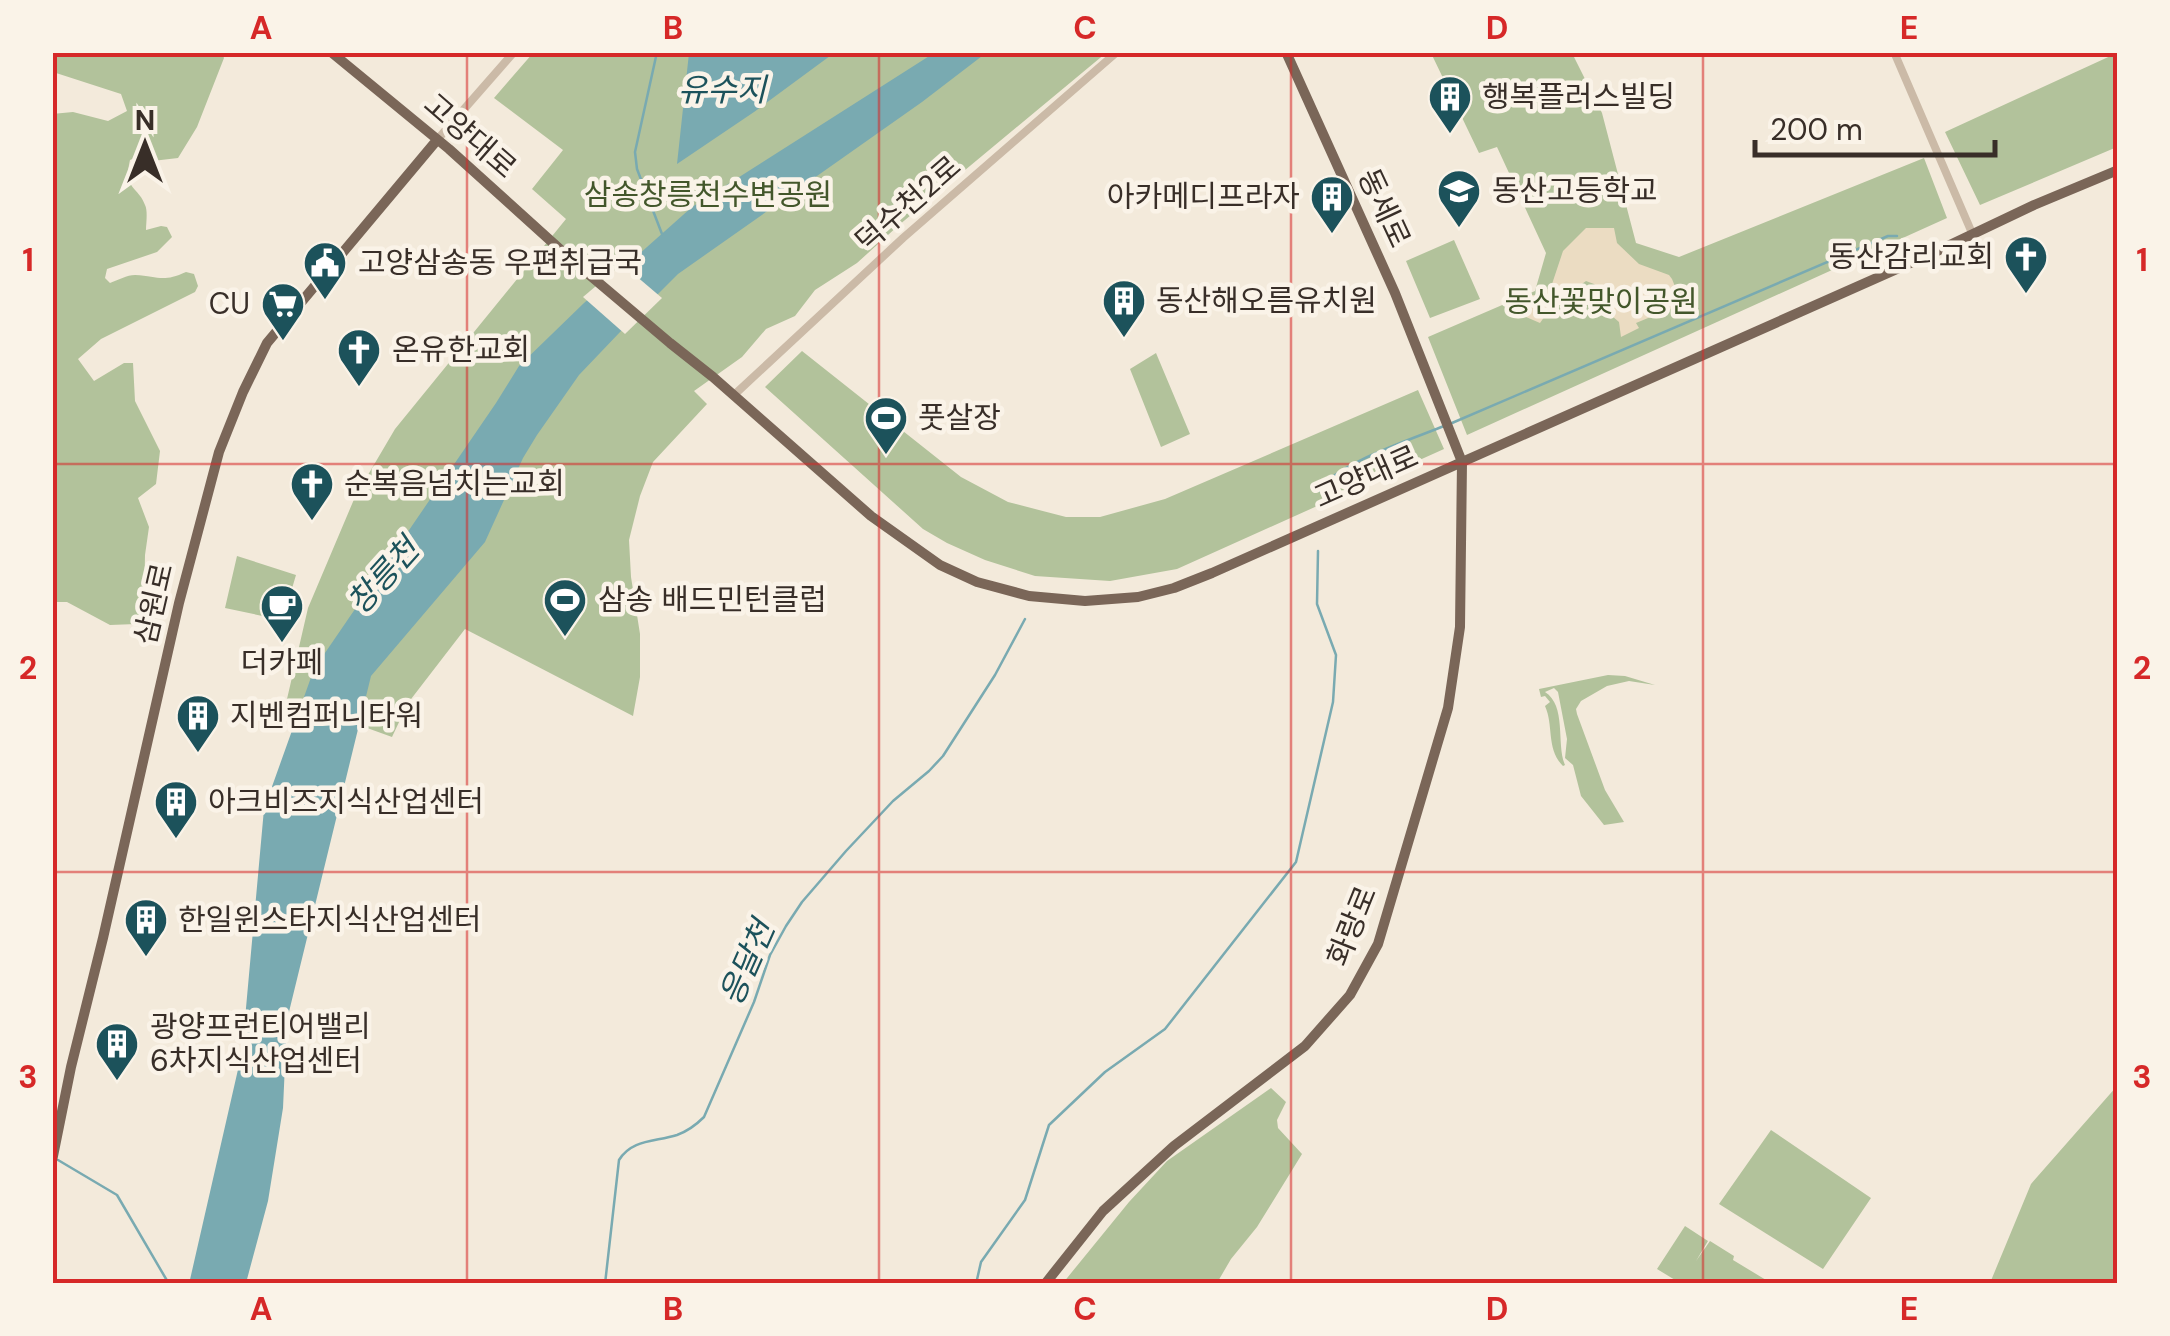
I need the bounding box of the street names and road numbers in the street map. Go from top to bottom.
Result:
street label: 고양대로 [416,85,525,187]
street label: 덕수천2로 [847,147,969,260]
street label: 동세로 [1349,162,1420,254]
street label: 고양대로 [1307,436,1424,517]
street label: 삼원로 [125,559,182,649]
street label: 화랑로 [1318,880,1385,972]

